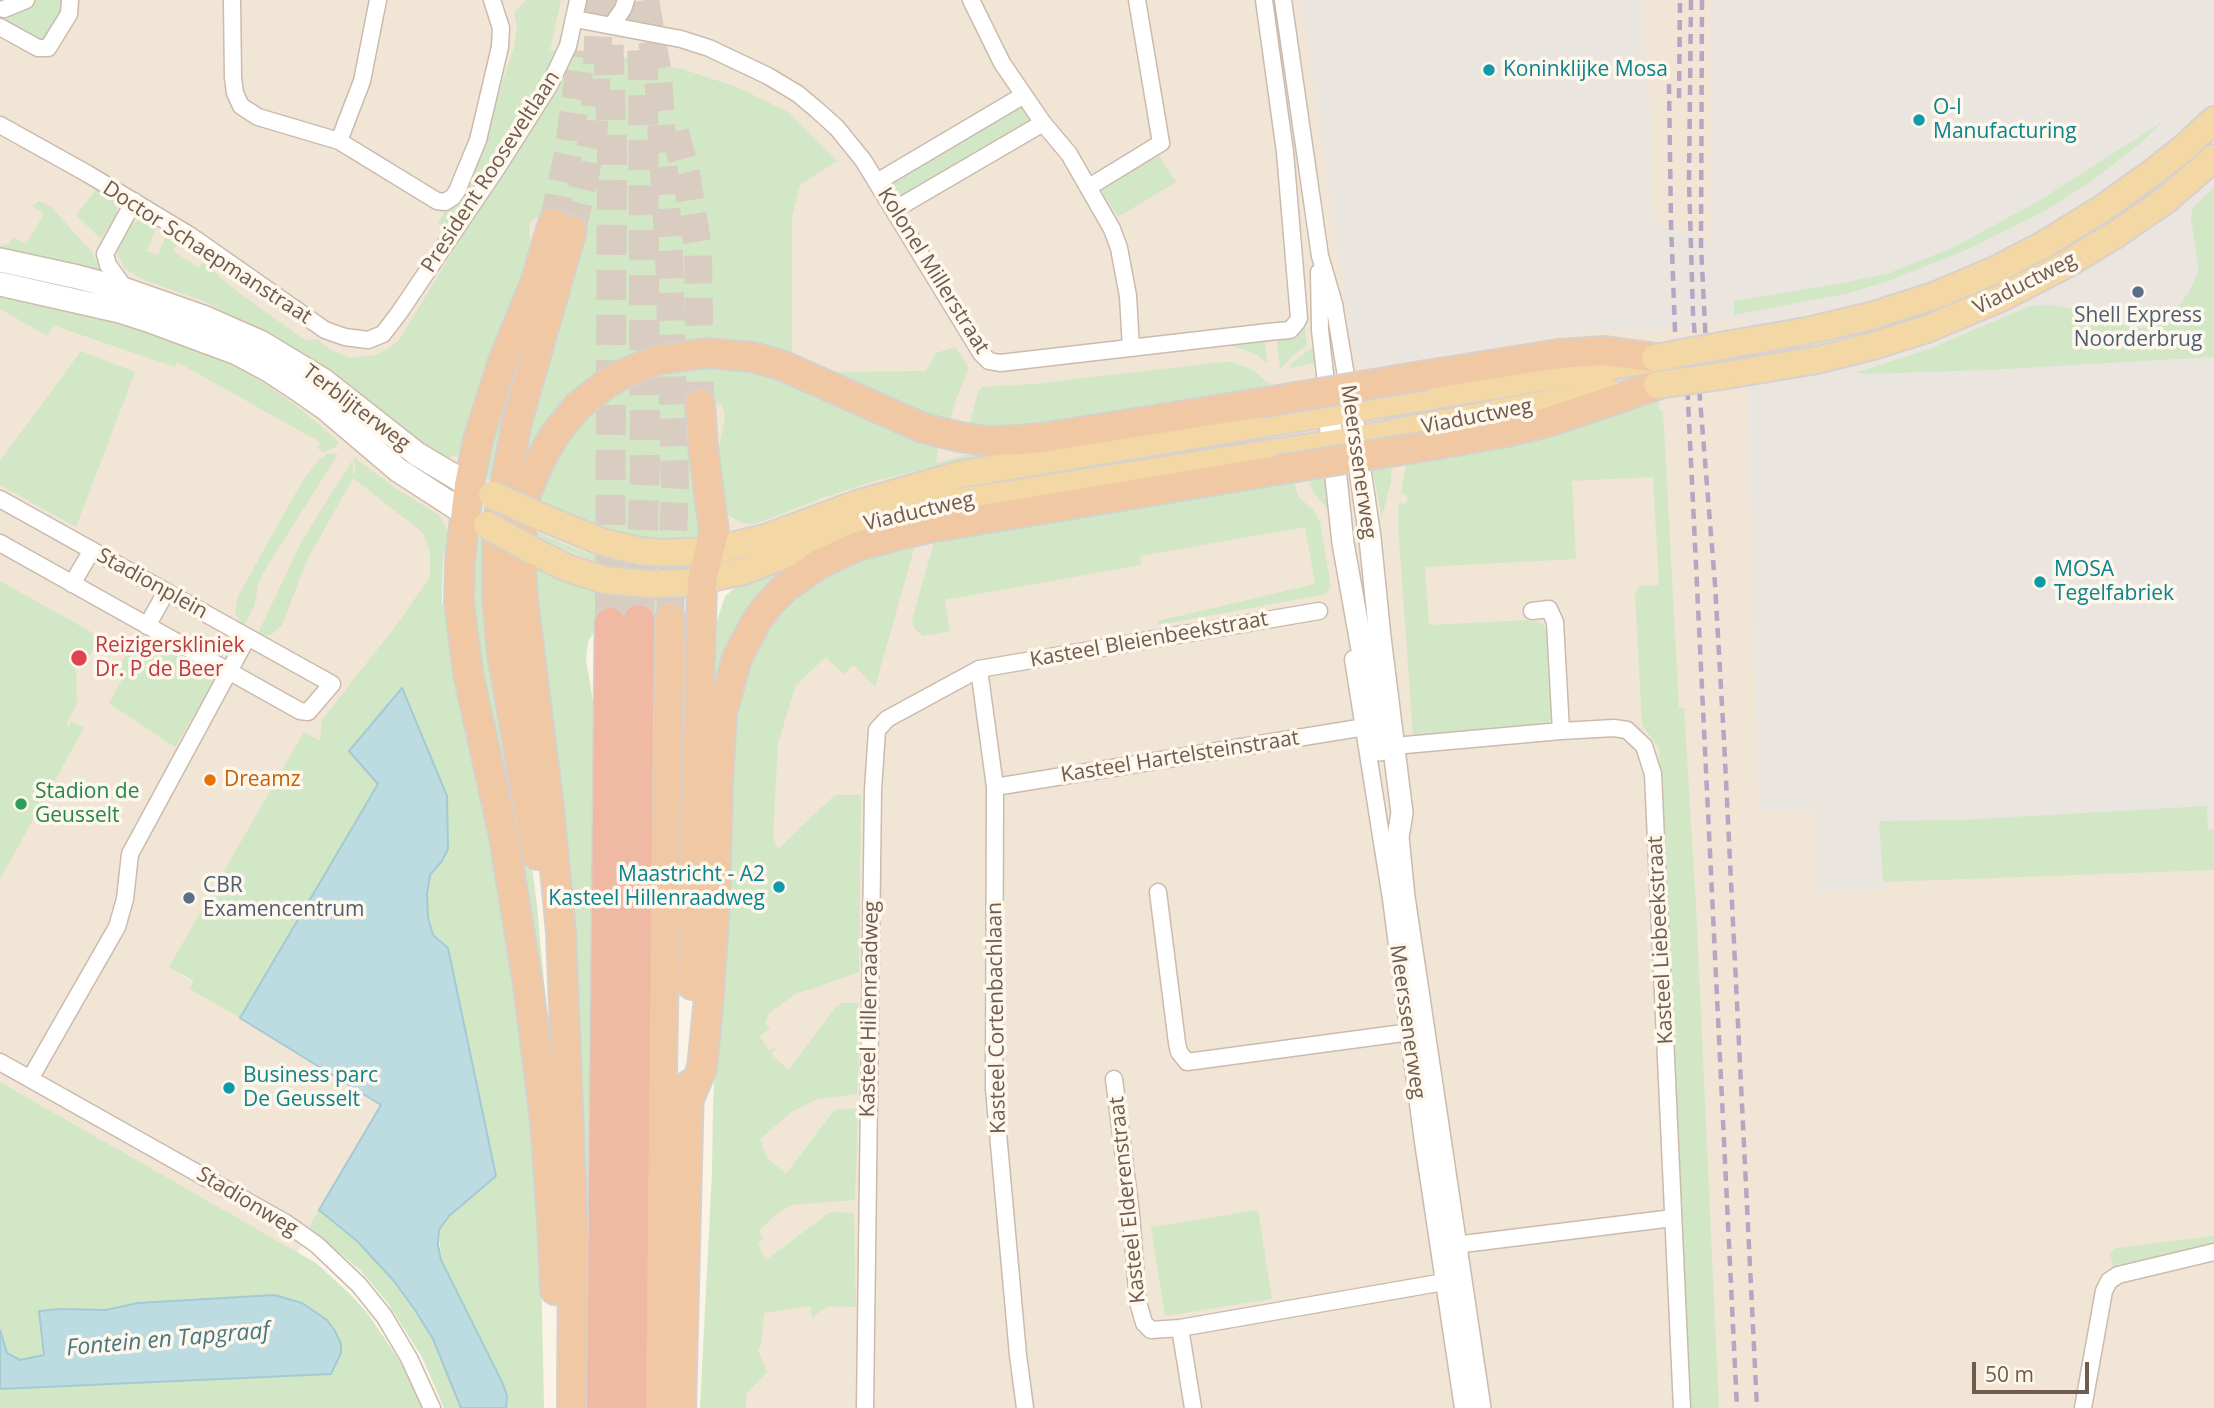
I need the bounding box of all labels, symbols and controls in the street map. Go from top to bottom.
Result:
place label: Koninklijke Mosa [1503,57,1668,83]
marker: Koninklijke Mosa [1481,62,1497,78]
street label: President Rooseveltlaan [416,66,566,278]
place label: O-I Manufacturing [1933,95,2077,145]
marker: O-I Manufacturing [1911,112,1927,128]
street label: Doctor Schaepmanstraat [98,176,316,330]
street label: Kolonel Millerstraat [872,183,994,359]
street label: Viaductweg [1969,247,2081,321]
marker: Shell Express Noorderbrug [2130,284,2146,300]
place label: Shell Express Noorderbrug [2074,303,2202,353]
street label: Terblijterweg [297,359,415,457]
street label: Meerssenerweg [1335,383,1381,541]
street label: Viaductweg [1420,394,1534,440]
street label: Viaductweg [861,487,977,537]
street label: Stadionplein [92,543,212,625]
place label: MOSA Tegelfabriek [2054,557,2174,607]
marker: MOSA Tegelfabriek [2032,574,2048,590]
street label: Kasteel Bleienbeekstraat [1028,607,1270,673]
place label: Reizigerskliniek Dr. P de Beer [95,633,245,683]
marker: Reizigerskliniek Dr. P de Beer [69,648,89,668]
street label: Kasteel Hartelsteinstraat [1059,726,1301,788]
place label: Dreamz [224,767,301,793]
marker: Dreamz [202,772,218,788]
place label: Stadion de Geusselt [35,779,139,829]
marker: Stadion de Geusselt [13,796,29,812]
street label: Kasteel Liebeekstraat [1643,835,1679,1045]
place label: Maastricht - A2 Kasteel Hillenraadweg [548,862,765,912]
place label: CBR Examencentrum [203,873,365,923]
marker: Maastricht - A2 Kasteel Hillenraadweg [771,879,787,895]
marker: CBR Examencentrum [181,890,197,906]
street label: Kasteel Hillenraadweg [856,900,884,1118]
street label: Kasteel Cortenbachlaan [982,902,1012,1134]
street label: Meerssenerweg [1384,943,1430,1101]
place label: Business parc De Geusselt [243,1063,378,1113]
marker: Business parc De Geusselt [221,1080,237,1096]
street label: Kasteel Elderenstraat [1105,1095,1151,1305]
street label: Stadionweg [192,1162,302,1242]
water label: Fontein en Tapgraaf [65,1317,271,1363]
scale bar [1976,1348,2093,1392]
text: 50 m [1985,1360,2034,1388]

